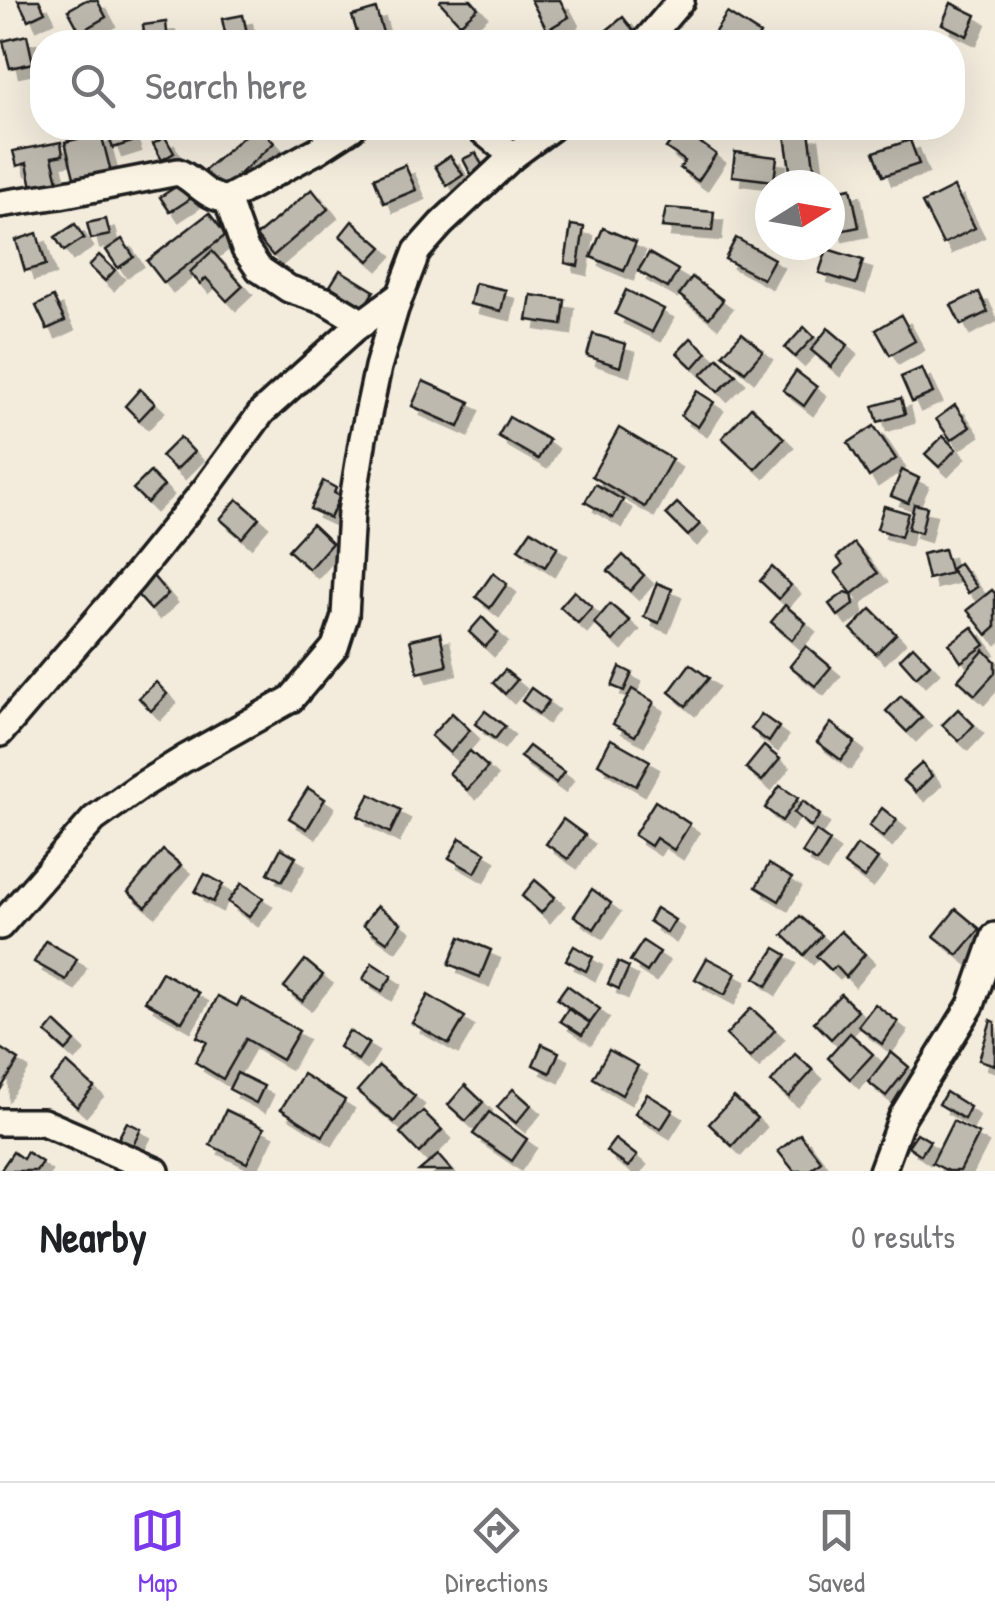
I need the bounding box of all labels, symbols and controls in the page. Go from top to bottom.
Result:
search box [30,30,965,140]
icon: search [65,58,120,113]
text: Search here [145,59,307,111]
north arrow [755,170,845,260]
text: Nearby [40,1208,147,1265]
text: 0 results [851,1215,955,1258]
tab: Map [130,1503,185,1601]
tab: Directions [445,1503,548,1601]
tab: Saved [808,1503,865,1601]

